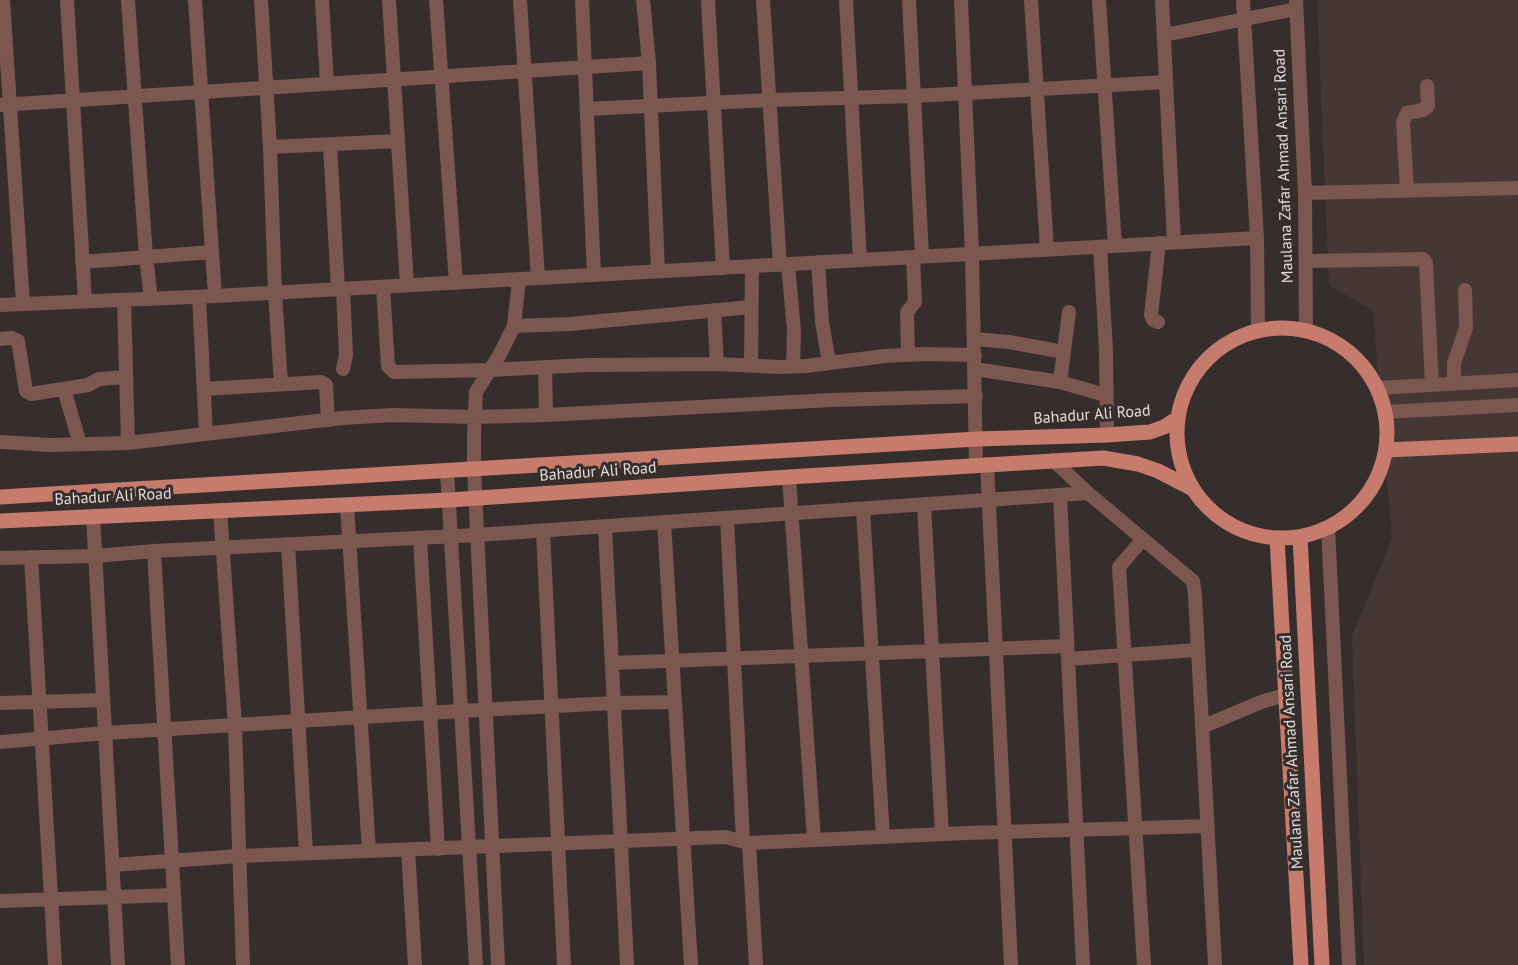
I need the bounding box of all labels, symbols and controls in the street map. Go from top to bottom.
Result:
street label: Maulana Zafar Ahmad Ansari Road [1270,49,1298,283]
street label: Bahadur Ali Road [1033,401,1151,429]
street label: Bahadur Ali Road [539,458,657,486]
street label: Bahadur Ali Road [54,484,172,510]
street label: Maulana Zafar Ahmad Ansari Road [1276,634,1308,870]

